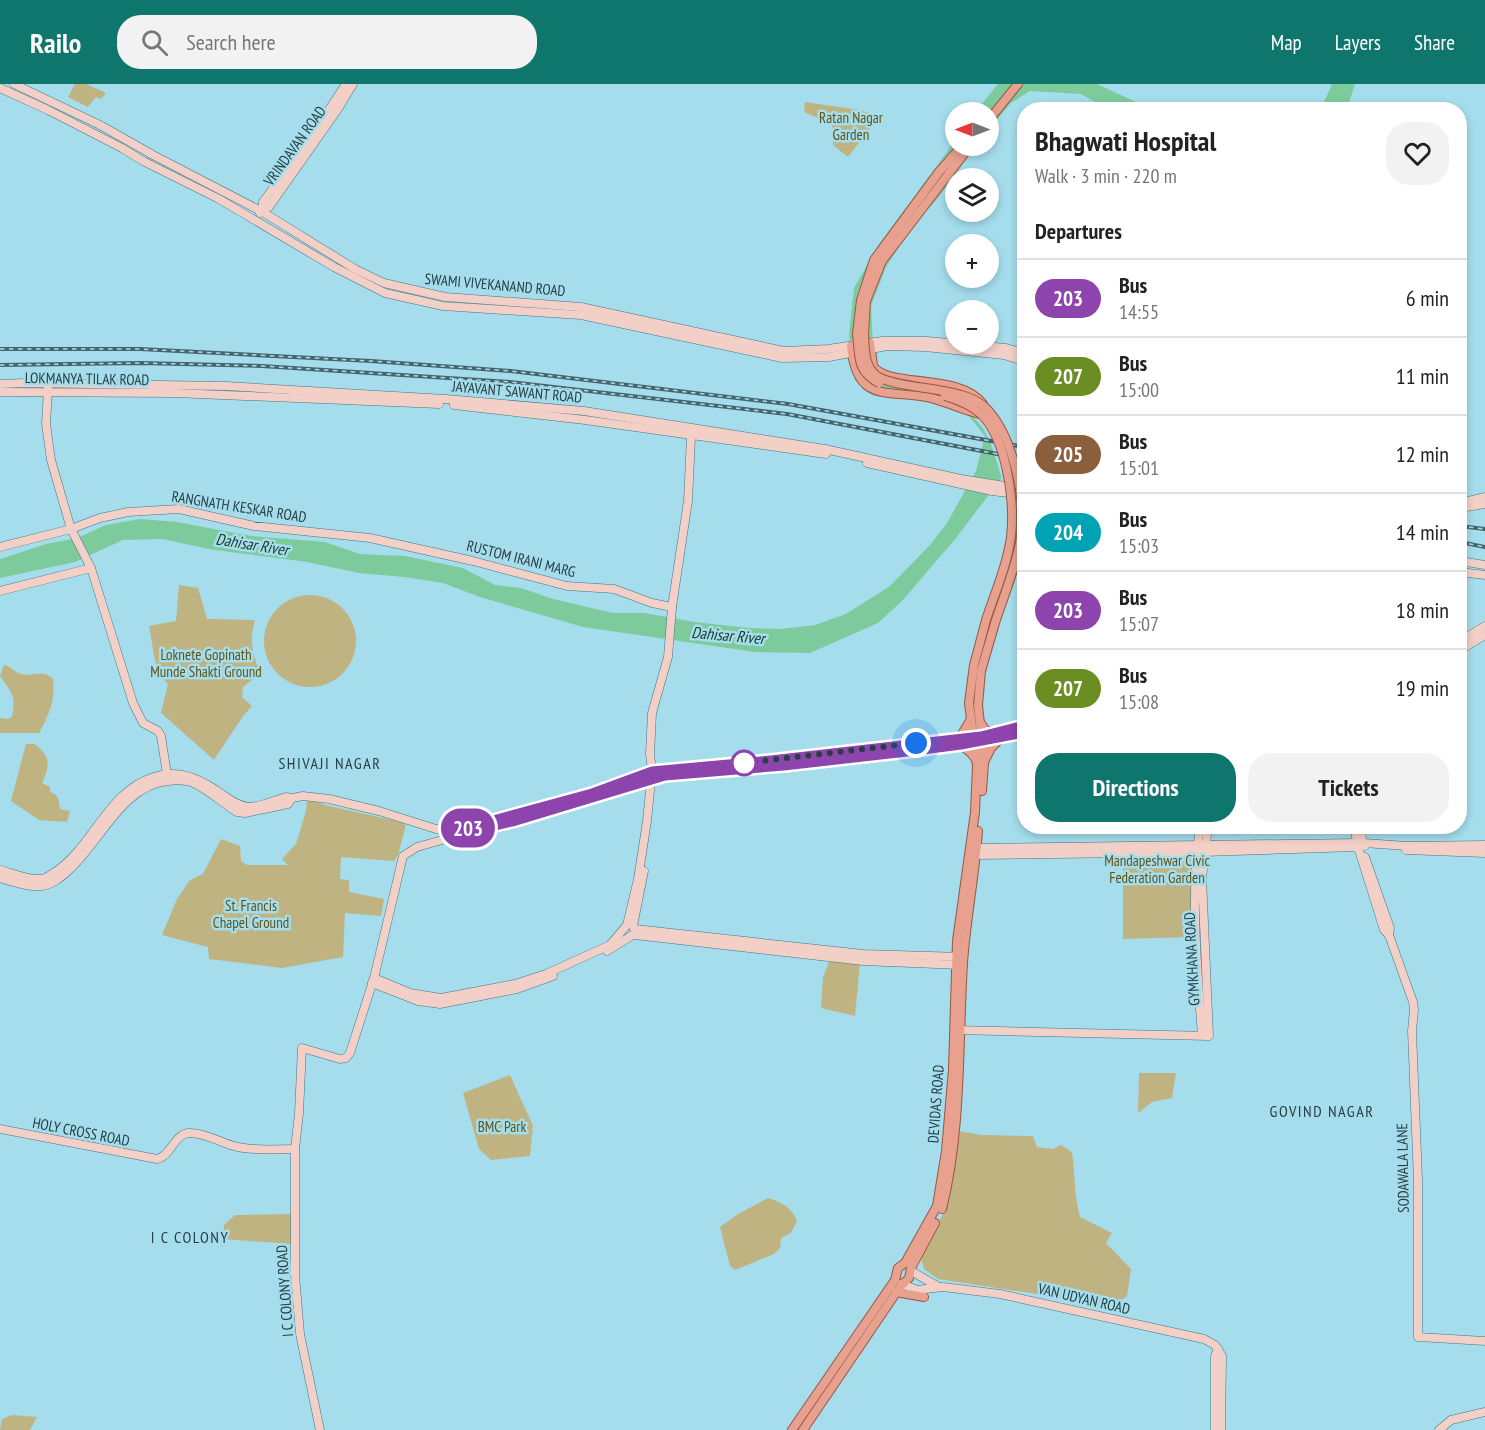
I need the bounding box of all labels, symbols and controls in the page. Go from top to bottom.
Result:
search box [117,15,537,69]
text: Railo [30,24,81,61]
icon: search [138,26,171,59]
text: Search here [186,28,276,56]
text: Map [1271,29,1302,56]
text: Layers [1335,29,1381,56]
text: Share [1414,29,1455,56]
street label: VRINDAVAN ROAD [259,102,330,190]
north arrow [945,102,999,156]
map controls [945,102,999,354]
park label: Ratan Nagar Garden [819,108,884,144]
text: Bhagwati Hospital [1035,122,1216,159]
button: heart [1386,122,1449,185]
text: Walk · 3 min · 220 m [1035,163,1177,189]
button: layers [945,168,999,222]
text: Departures [1035,217,1122,245]
button: + [945,234,999,288]
street label: SWAMI VIVEKANAND ROAD [424,269,566,300]
text: Bus [1119,271,1147,299]
text: 6 min [1406,284,1449,312]
text: 203 [1053,285,1083,312]
text: 14:55 [1119,299,1159,325]
button: − [945,300,999,354]
text: Bus [1119,349,1147,377]
text: 11 min [1396,362,1449,390]
text: 207 [1053,363,1083,390]
street label: LOKMANYA TILAK ROAD [25,368,150,389]
street label: JAYAVANT SAWANT ROAD [450,376,583,407]
text: 15:00 [1119,377,1159,403]
text: Bus [1119,427,1147,455]
text: 12 min [1396,440,1449,468]
text: 205 [1053,441,1083,468]
text: 15:01 [1119,455,1159,481]
street label: RANGNATH KESKAR ROAD [170,486,308,527]
text: Bus [1119,505,1147,533]
text: 14 min [1396,518,1449,546]
text: 204 [1053,519,1083,546]
water label: Dahisar River [214,528,292,560]
text: 15:03 [1119,533,1159,559]
street label: RUSTOM IRANI MARG [465,536,578,581]
text: Bus [1119,583,1147,611]
text: 18 min [1396,596,1449,624]
text: 203 [1053,597,1083,624]
text: 15:07 [1119,611,1159,637]
water label: Dahisar River [691,622,768,648]
park label: Loknete Gopinath Munde Shakti Ground [150,645,262,681]
text: Bus [1119,661,1147,689]
text: 19 min [1396,674,1449,702]
text: 207 [1053,675,1083,702]
text: 15:08 [1119,689,1159,715]
your location [901,728,931,758]
unlabelled marker [731,750,757,776]
district label: SHIVAJI NAGAR [279,753,381,773]
button: Directions [1035,753,1236,822]
button: Tickets [1248,753,1449,822]
line badge: 203 [434,808,502,848]
text: 203 [453,815,483,842]
park label: Mandapeshwar Civic Federation Garden [1104,851,1211,887]
park label: St. Francis Chapel Ground [213,896,289,932]
street label: GYMKHANA ROAD [1180,912,1203,1006]
street label: DEVIDAS ROAD [923,1064,948,1144]
district label: GOVIND NAGAR [1270,1101,1374,1121]
street label: HOLY CROSS ROAD [31,1113,131,1150]
park label: BMC Park [478,1117,526,1136]
street label: SODAWALA LANE [1392,1123,1413,1213]
district label: I C COLONY [151,1227,229,1247]
street label: I C COLONY ROAD [272,1244,297,1338]
street label: VAN UDYAN ROAD [1035,1278,1132,1318]

